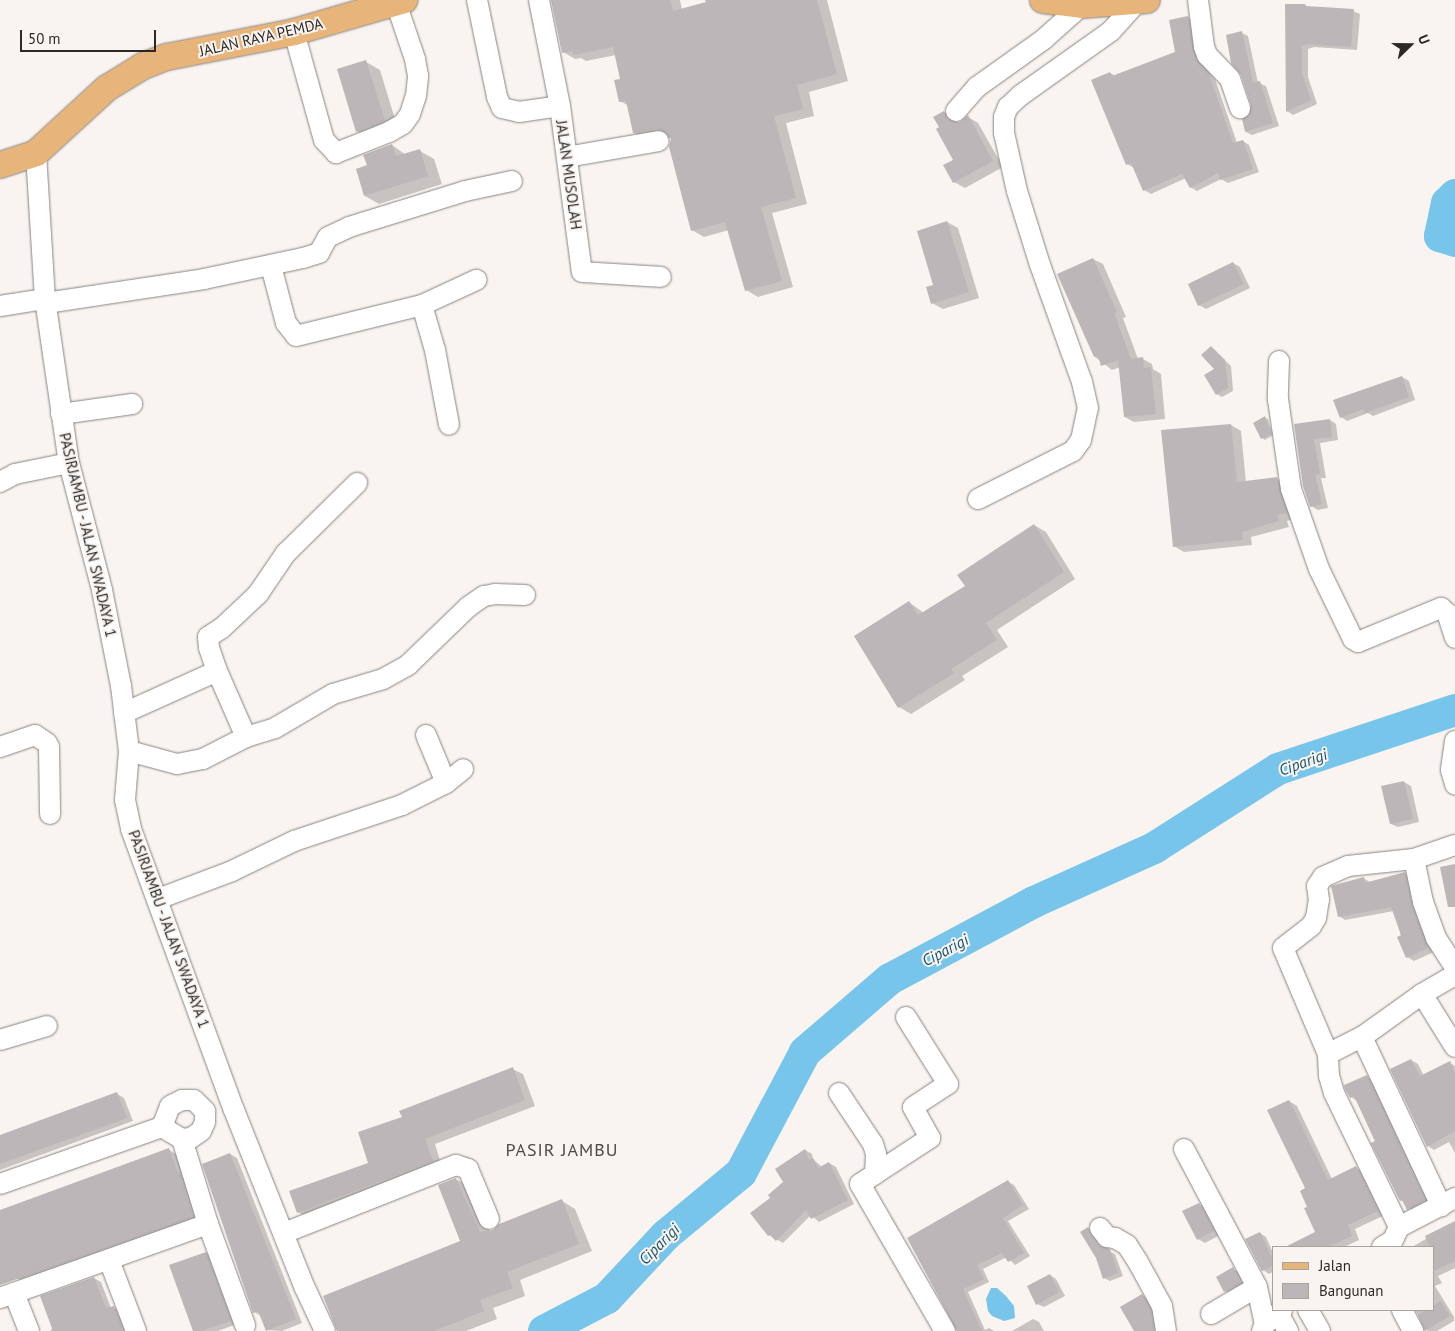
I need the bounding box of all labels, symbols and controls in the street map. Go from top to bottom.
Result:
street label: JALAN RAYA PEMDA [197,14,325,60]
scale bar [22,20,159,52]
north arrow [1385,20,1435,70]
text: 50 m [28,29,61,48]
text: U [1414,32,1434,47]
street label: JALAN MUSOLAH [552,119,586,231]
street label: PASIRJAMBU - JALAN SWADAYA 1 [55,429,121,641]
water label: Ciparigi [1276,744,1330,780]
street label: PASIRJAMBU - JALAN SWADAYA 1 [124,826,214,1032]
water label: Ciparigi [918,930,972,970]
district label: PASIR JAMBU [504,1139,620,1161]
water label: Ciparigi [635,1220,683,1268]
legend [1272,1246,1435,1311]
text: Jalan [1319,1256,1351,1275]
text: Bangunan [1319,1281,1383,1300]

